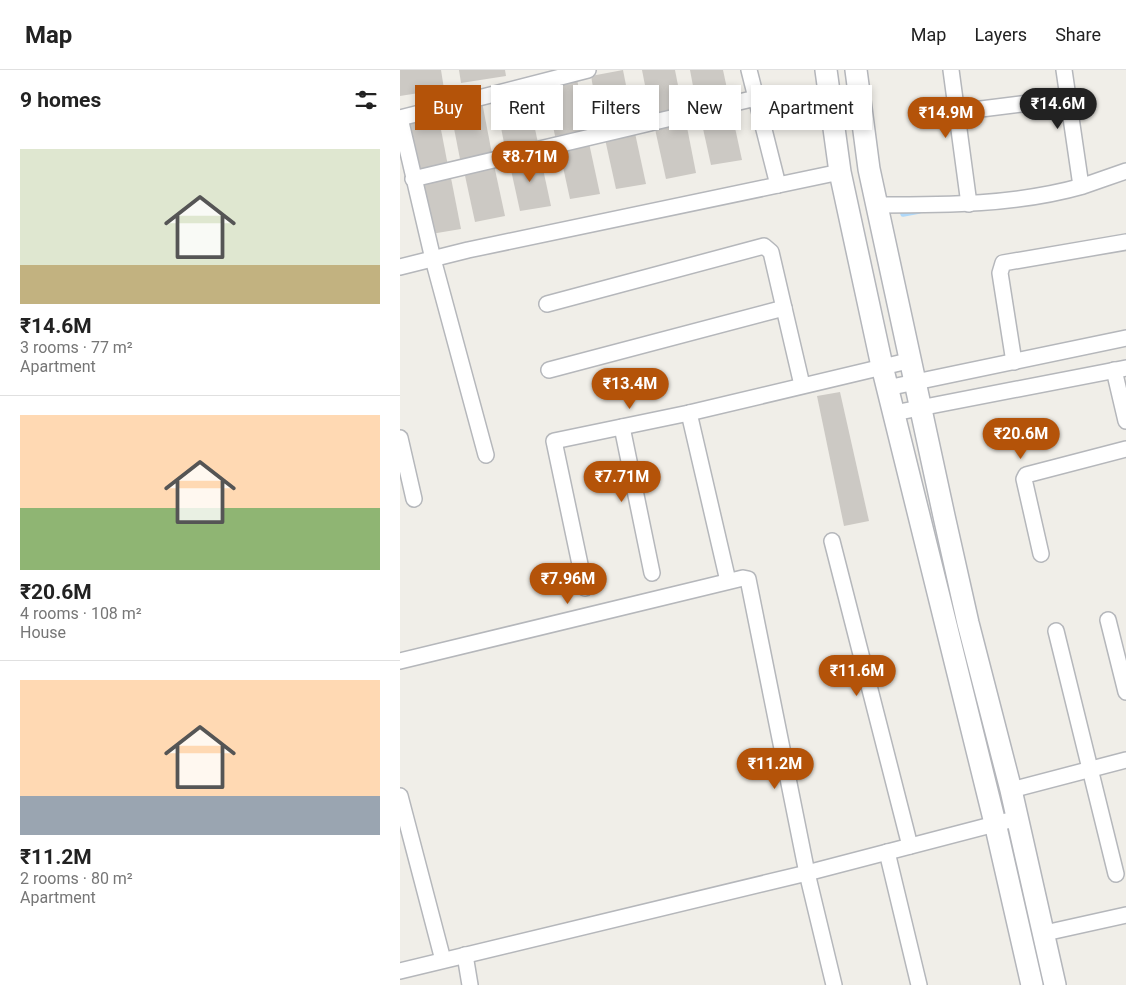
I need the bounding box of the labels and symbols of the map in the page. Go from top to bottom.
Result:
pin: ₹14.6M [1017,88,1099,130]
pin: ₹14.9M [905,97,987,139]
pin: ₹8.71M [489,140,571,183]
pin: ₹13.4M [589,368,671,410]
pin: ₹20.6M [980,418,1062,460]
pin: ₹7.71M [581,460,663,503]
pin: ₹7.96M [527,562,609,605]
pin: ₹11.6M [816,654,898,697]
pin: ₹11.2M [734,748,816,790]

